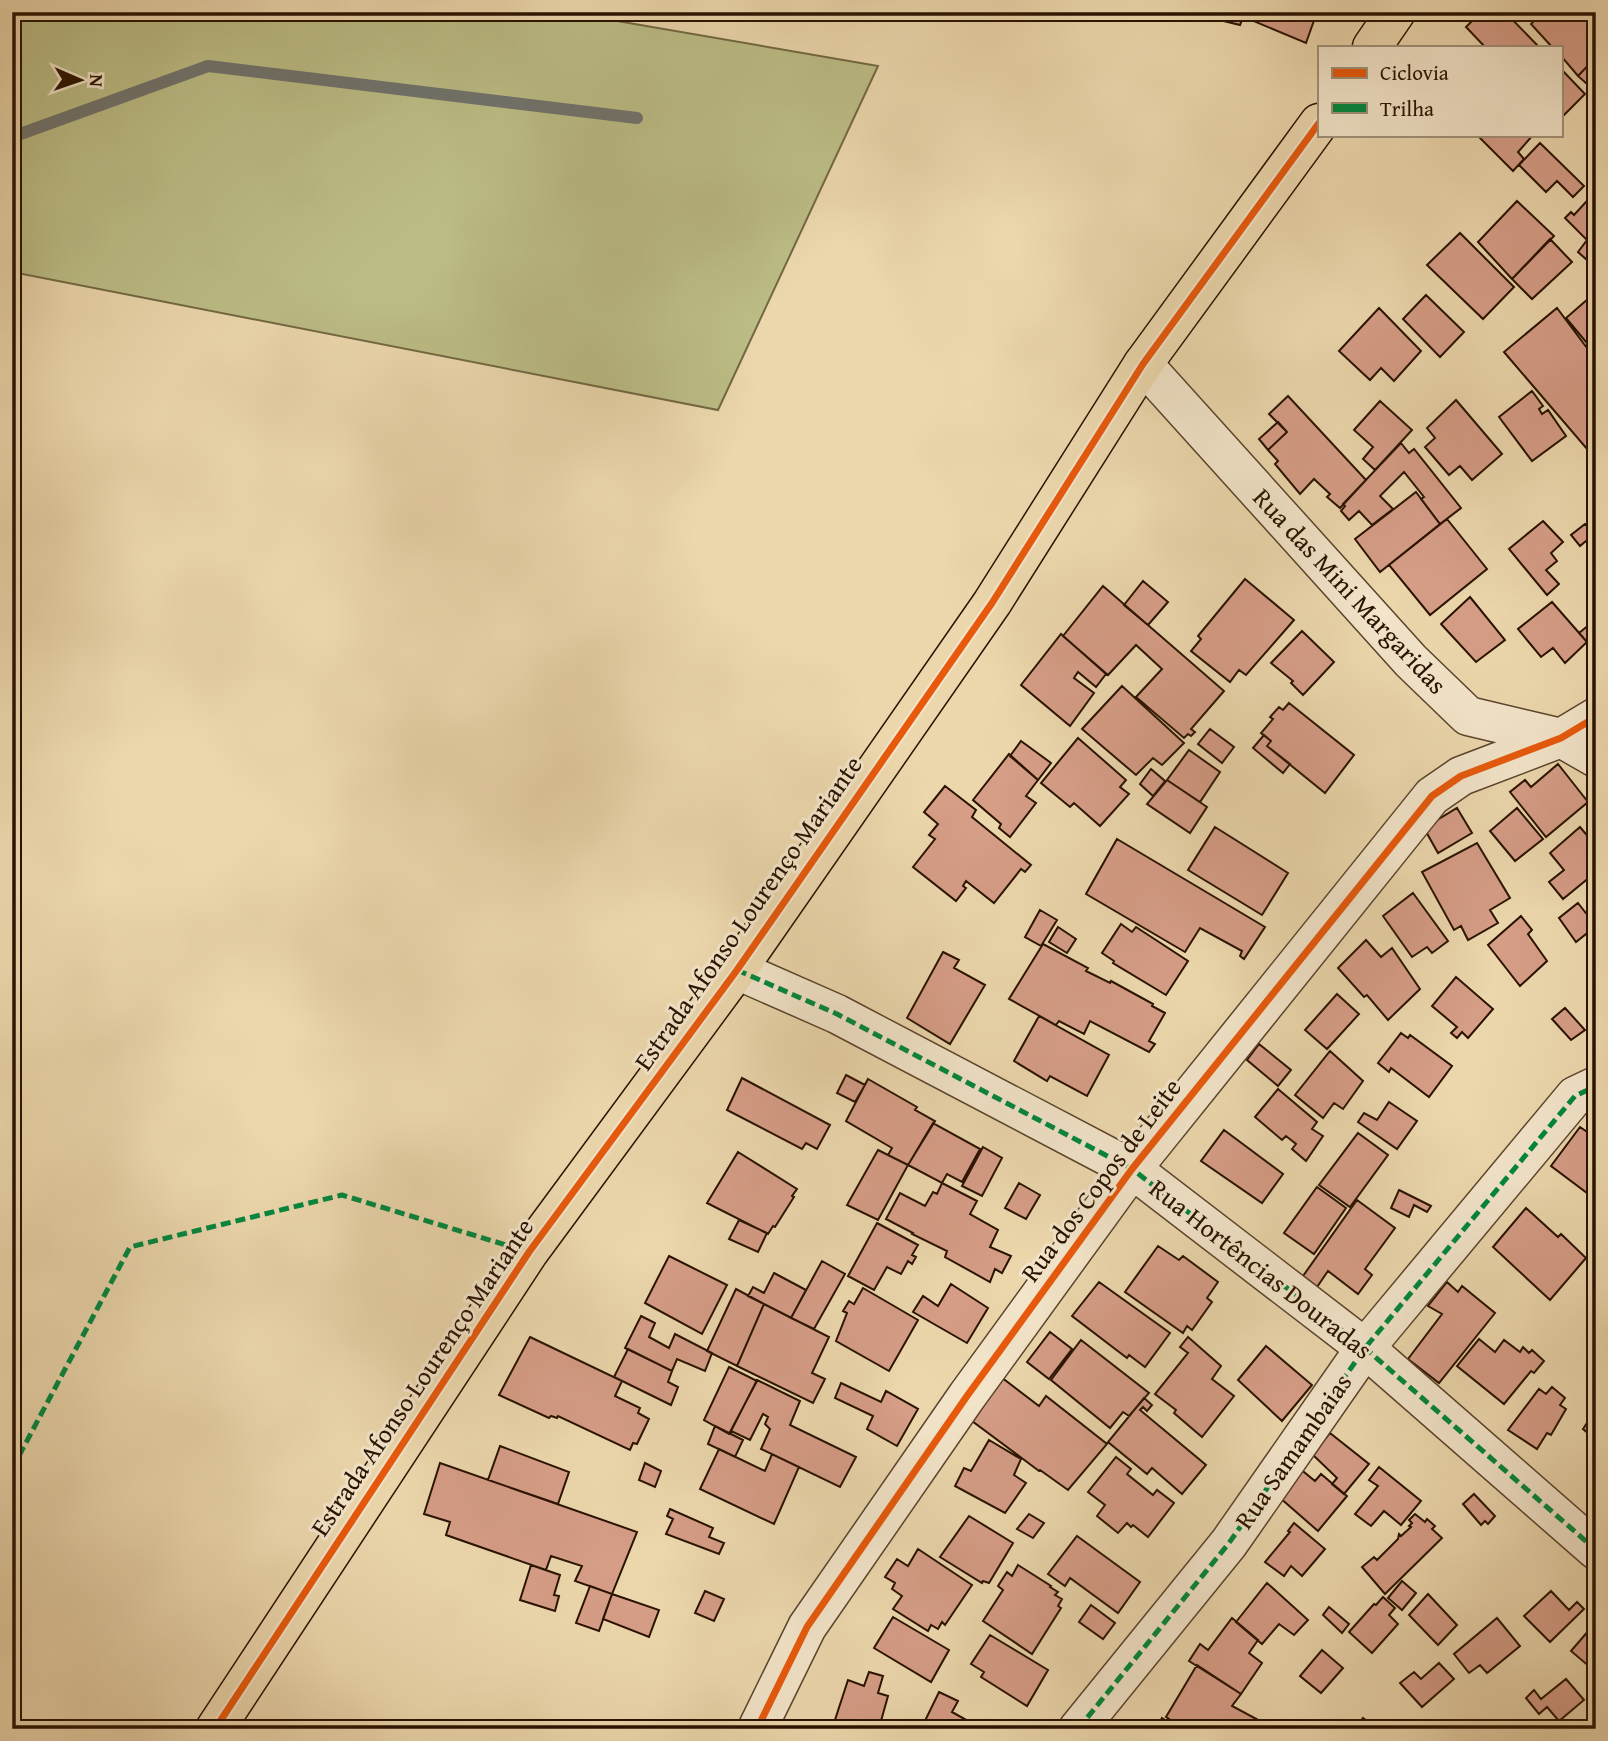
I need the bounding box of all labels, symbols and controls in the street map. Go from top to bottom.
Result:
north arrow [46,46,116,116]
legend [1318,46,1562,136]
text: Ciclovia [1380,57,1449,88]
text: N [83,74,111,88]
text: Trilha [1380,93,1434,124]
street label: Rua das Mini Margaridas [1244,479,1457,703]
street label: Estrada Afonso Lourenço Mariante [624,747,871,1078]
street label: Rua dos Copos de Leite [1011,1070,1190,1290]
street label: Rua Hortências Douradas [1141,1169,1381,1368]
street label: Estrada Afonso Lourenço Mariante [300,1210,543,1544]
street label: Rua Samambaias [1224,1365,1361,1537]

